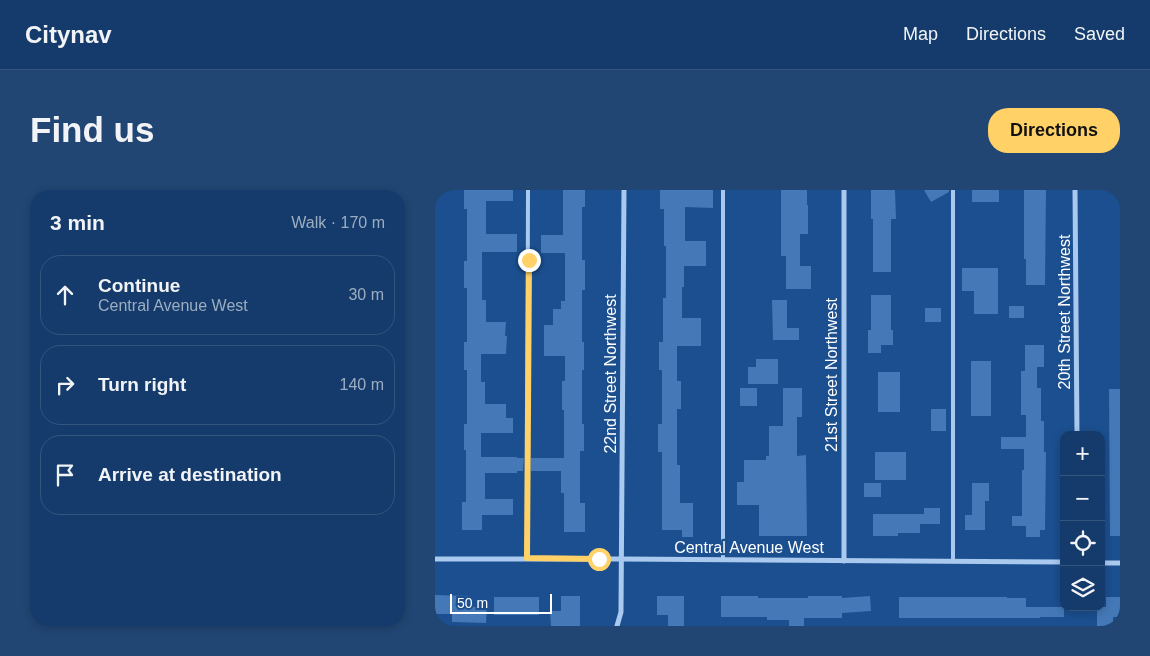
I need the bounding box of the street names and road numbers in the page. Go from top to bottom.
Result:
street label: 20th Street Northwest [1056,234,1073,389]
street label: 22nd Street Northwest [602,294,619,454]
street label: 21st Street Northwest [823,298,840,452]
street label: Central Avenue West [674,539,824,556]

